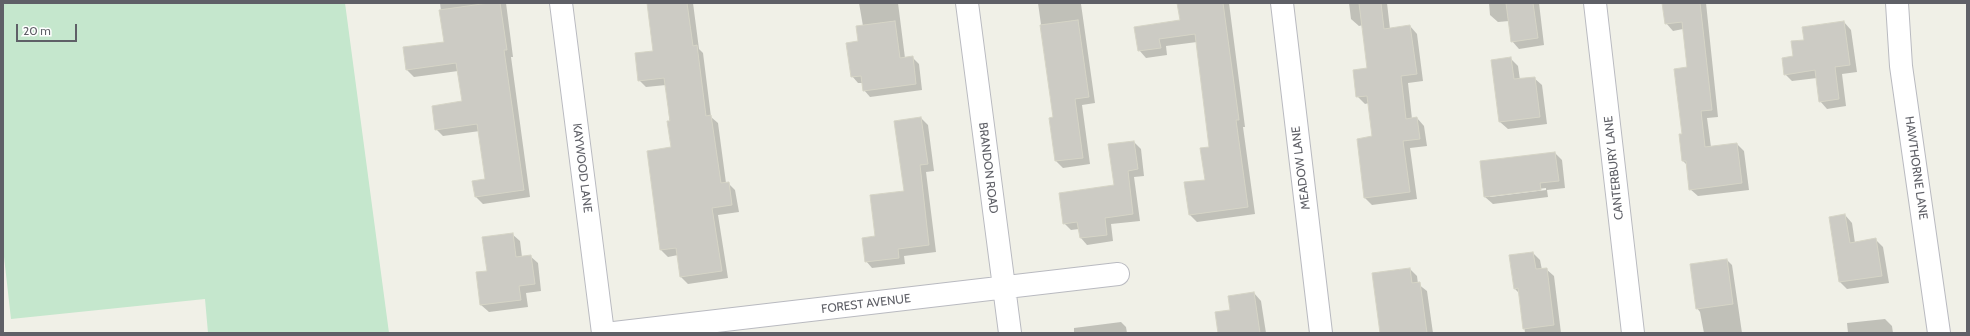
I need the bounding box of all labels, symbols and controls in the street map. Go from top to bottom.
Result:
scale bar [18,16,79,42]
text: 20 m [23,23,51,38]
street label: CANTERBURY LANE [1601,115,1627,221]
street label: HAWTHORNE LANE [1902,115,1930,221]
street label: BRANDON ROAD [975,122,1001,214]
street label: KAYWOOD LANE [569,123,595,213]
street label: MEADOW LANE [1289,125,1313,211]
street label: FOREST AVENUE [820,291,912,317]

